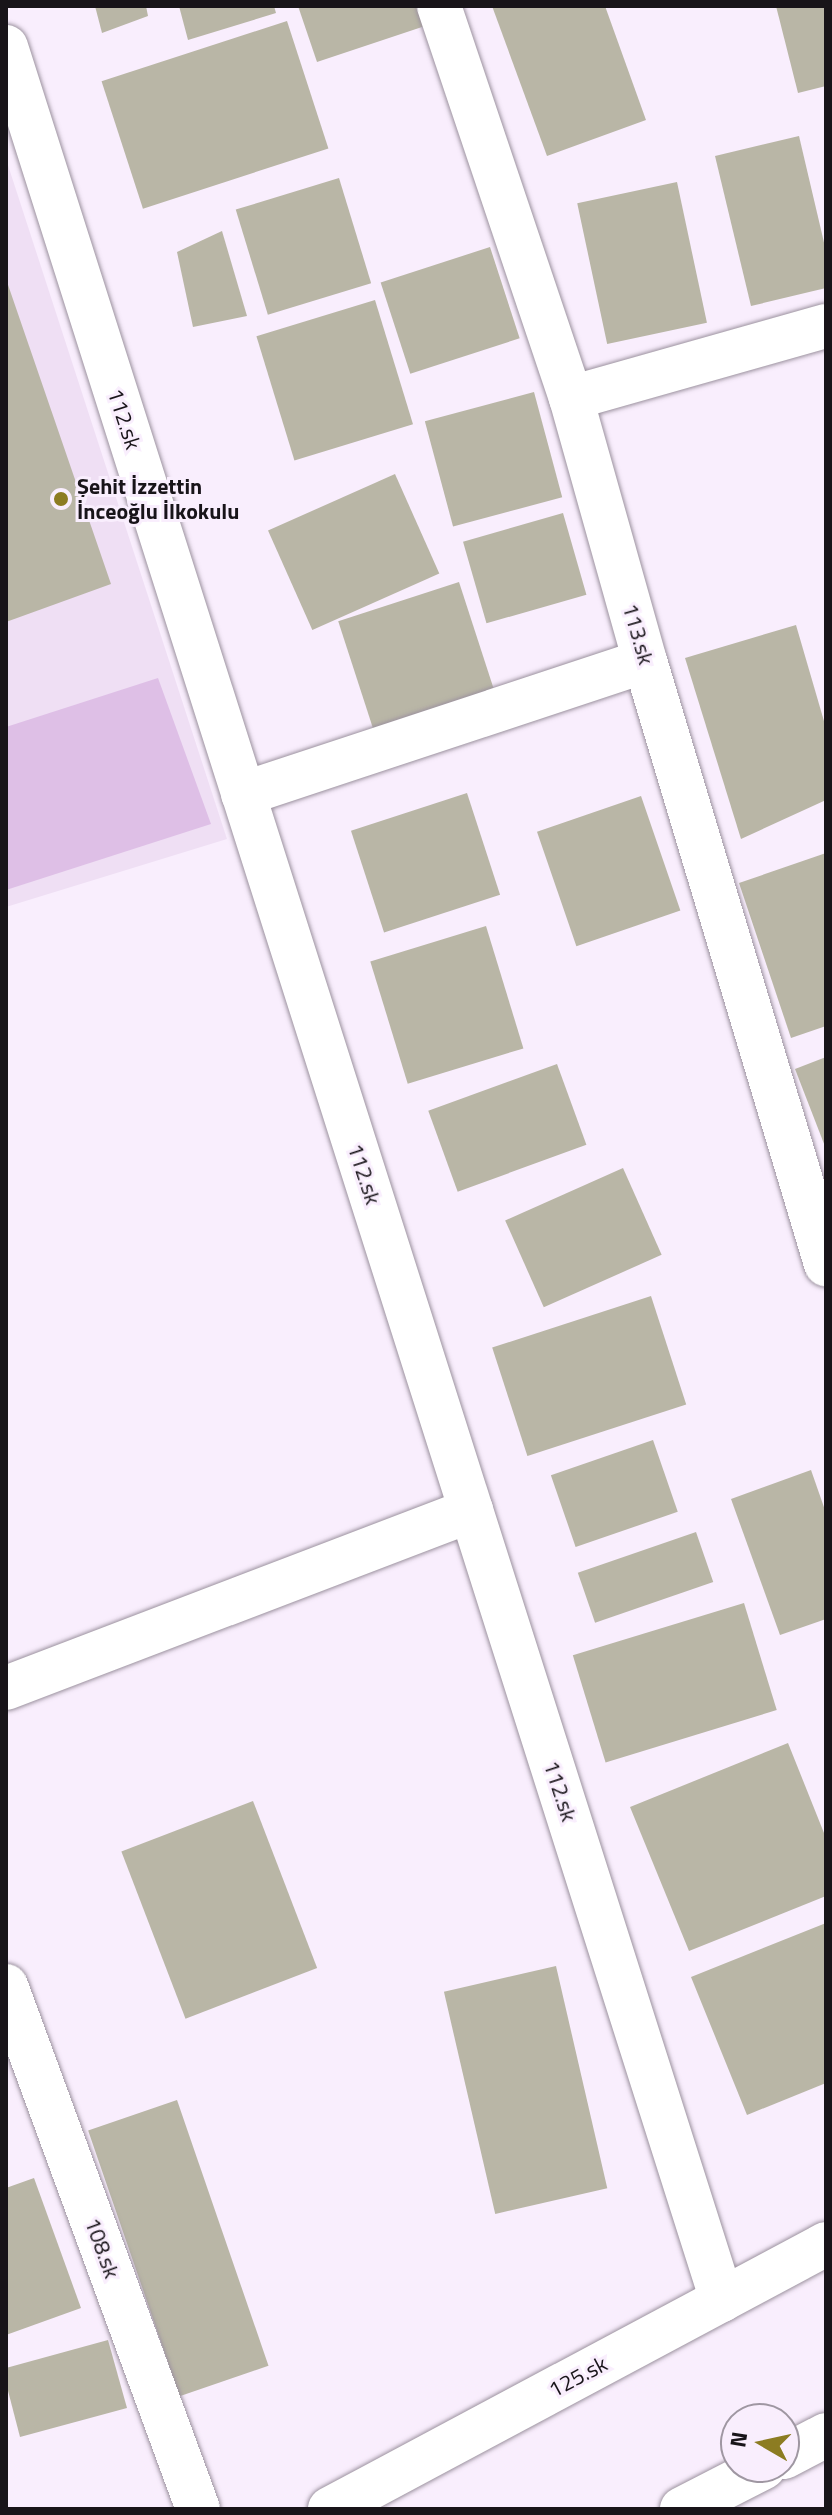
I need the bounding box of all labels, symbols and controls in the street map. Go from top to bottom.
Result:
street label: 112.sk [102,385,146,453]
place label: Şehit İzzettin İnceoğlu İlkokulu [77,473,239,524]
marker: Şehit İzzettin İnceoğlu İlkokulu [52,490,70,508]
street label: 113.sk [617,600,659,668]
street label: 112.sk [342,1140,386,1208]
street label: 112.sk [538,1757,582,1825]
street label: 108.sk [79,2214,125,2282]
street label: 125.sk [544,2351,612,2403]
north arrow [720,2403,800,2483]
text: N [720,2429,756,2450]

